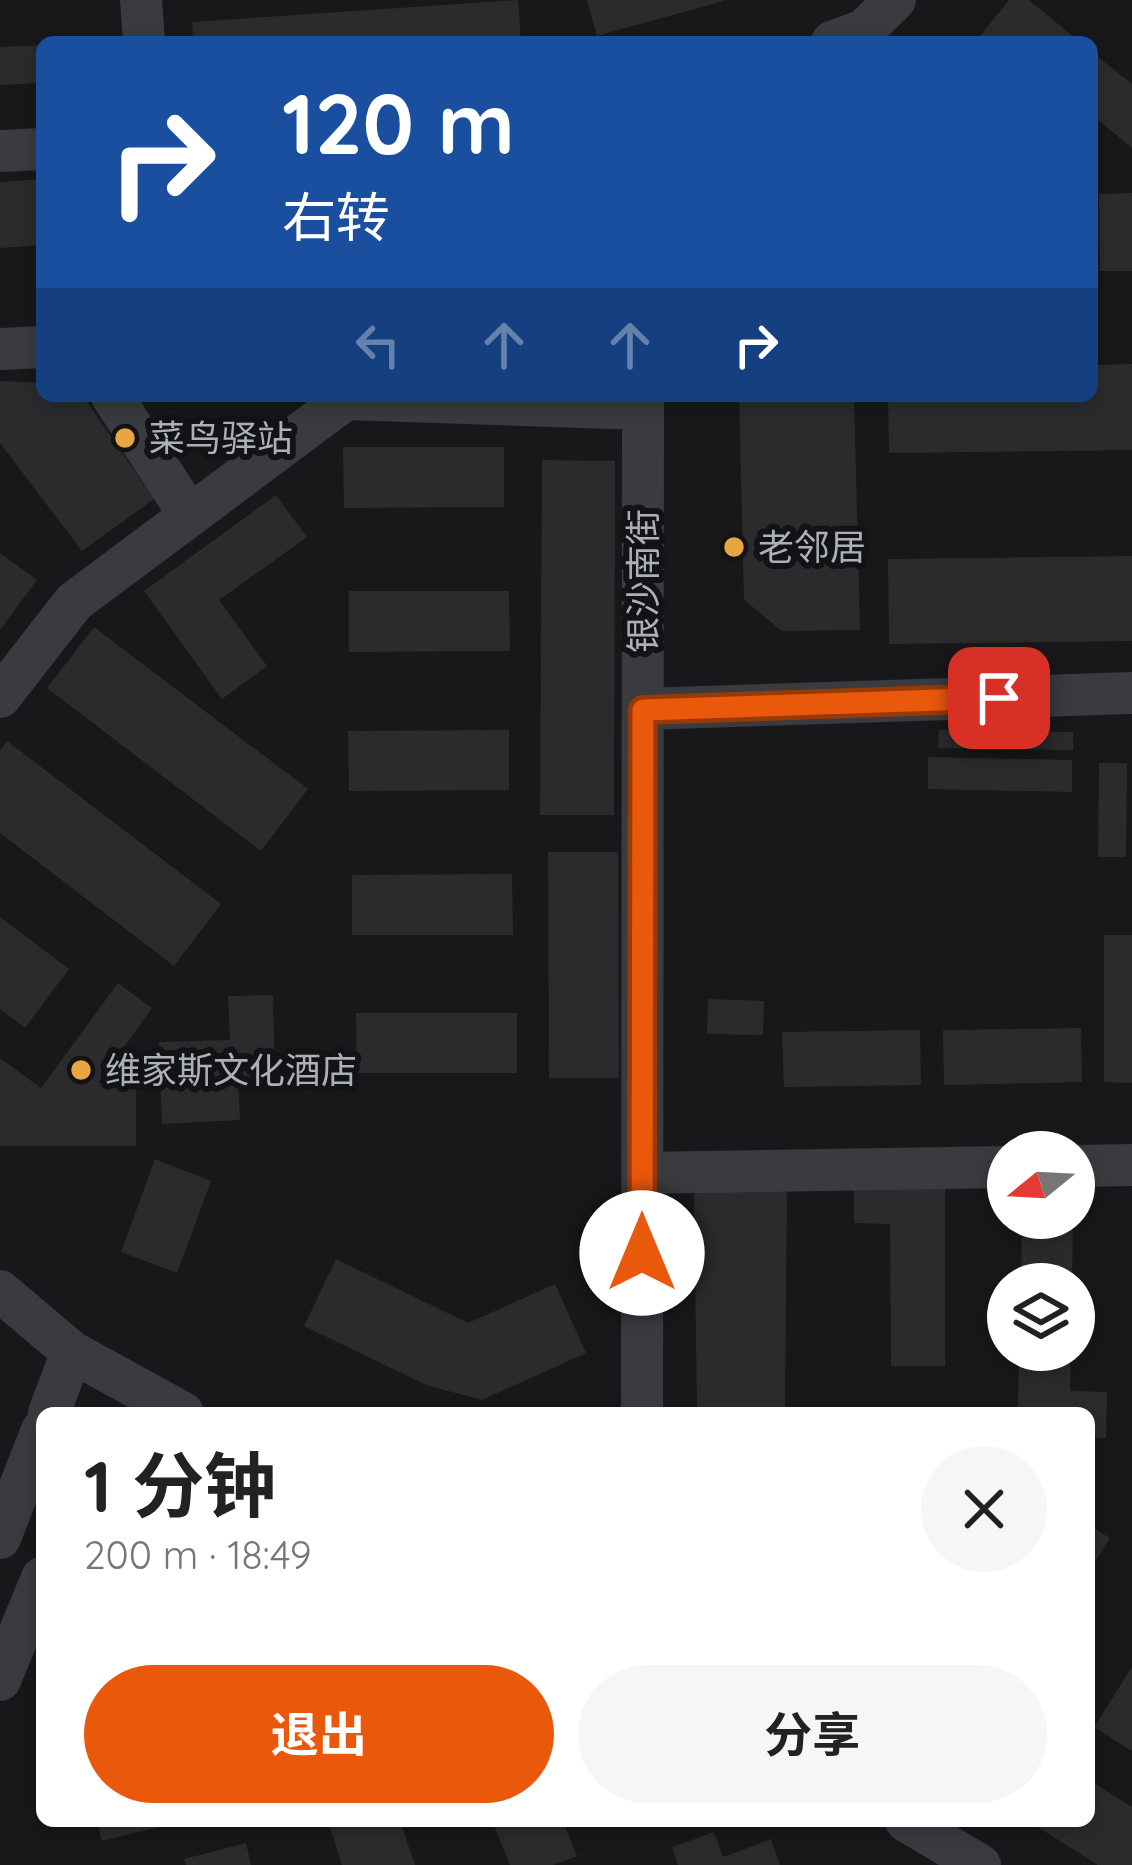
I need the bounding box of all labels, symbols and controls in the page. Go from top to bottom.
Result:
text: 120 m [282,70,515,175]
icon: right [84,84,240,240]
text: 右转 [282,183,390,251]
icon: left [345,312,411,378]
icon: ahead [471,312,537,378]
icon: ahead [597,312,663,378]
icon: right [723,312,789,378]
place label: 菜鸟驿站 [149,415,293,460]
marker: 菜鸟驿站 [112,425,138,451]
street label: 银沙南街 [620,509,665,653]
place label: 老邻居 [758,524,866,569]
marker: 老邻居 [721,534,747,560]
pin [948,647,1050,749]
icon: arrive [966,665,1032,731]
place label: 维家斯文化酒店 [105,1047,357,1092]
marker: 维家斯文化酒店 [68,1057,94,1083]
north arrow [987,1131,1095,1239]
map controls [987,1131,1095,1371]
position arrow [579,1190,705,1316]
button: layers [987,1263,1095,1371]
text: 1 分钟 [84,1440,276,1530]
button: close [921,1446,1047,1572]
text: 200 m · 18:49 [84,1530,311,1579]
button: 退出 [84,1665,554,1803]
button: 分享 [578,1665,1047,1803]

